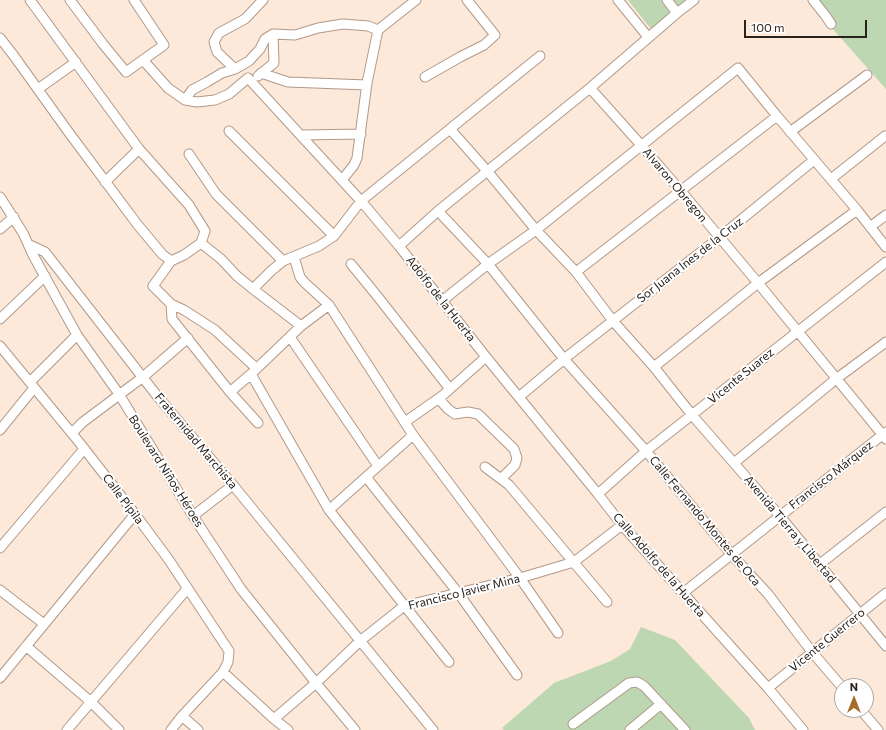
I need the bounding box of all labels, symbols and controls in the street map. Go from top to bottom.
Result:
scale bar [746,12,869,38]
text: 100 m [751,20,785,34]
street label: Alvaron Obregon [640,145,710,225]
street label: Sor Juana Ines de la Cruz [634,214,746,306]
street label: Adolfo de la Huerta [403,253,479,345]
street label: Vicente Suarez [705,345,777,407]
street label: Fraternidad Marchista [152,390,240,492]
street label: Boulevard Niños Héroes [126,412,206,530]
street label: Francisco Márquez [786,438,876,512]
street label: Calle Fernando Montes de Oca [646,453,764,589]
street label: Calle Pípila [99,471,147,527]
street label: Avenida Tierra y Libertad [741,472,839,586]
street label: Calle Adolfo de la Huerta [610,510,708,620]
street label: Francisco Javier Mina [407,571,521,613]
street label: Vicente Guerrero [786,605,868,675]
north arrow [834,678,874,718]
text: N [850,680,858,693]

